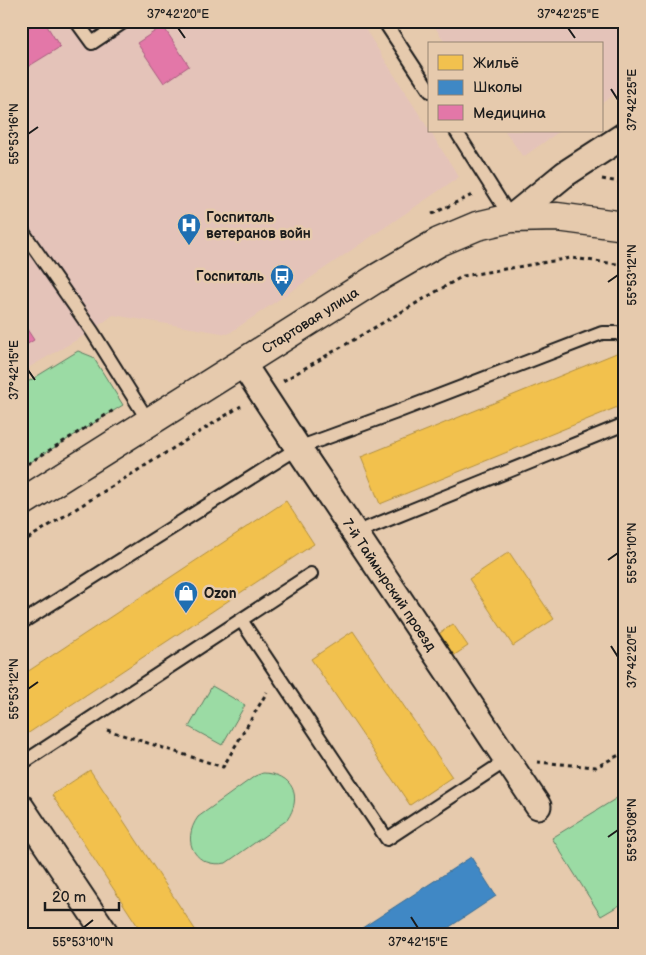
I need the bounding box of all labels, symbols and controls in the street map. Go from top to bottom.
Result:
text: 37°42'20"E [147,7,209,22]
text: 37°42'25"E [537,7,599,22]
legend [428,42,604,132]
text: Жильё [473,54,519,73]
text: 37°42'25"E [625,69,640,131]
text: Школы [473,78,522,97]
text: 55°53'16"N [7,103,22,165]
text: Медицина [473,104,546,123]
place label: Госпиталь ветеранов войн [206,209,311,242]
hospital icon: Госпиталь ветеранов войн [176,212,202,246]
text: 55°53'12"N [625,244,640,306]
bus stop icon: Госпиталь [269,263,295,297]
place label: Госпиталь [196,268,265,285]
street label: Стартовая улица [259,283,362,358]
text: 37°42'15"E [7,340,22,400]
street label: 7-й Таймырский проезд [339,516,440,655]
text: 55°53'10"N [625,522,640,584]
shop icon: Ozon [173,580,199,614]
place label: Ozon [204,585,237,602]
text: 37°42'20"E [625,626,640,688]
text: 55°53'12"N [7,658,22,720]
text: 55°53'08"N [625,798,640,862]
scale bar [45,880,119,912]
text: 20 m [52,888,86,907]
text: 55°53'10"N [52,935,114,950]
text: 37°42'15"E [388,935,448,950]

